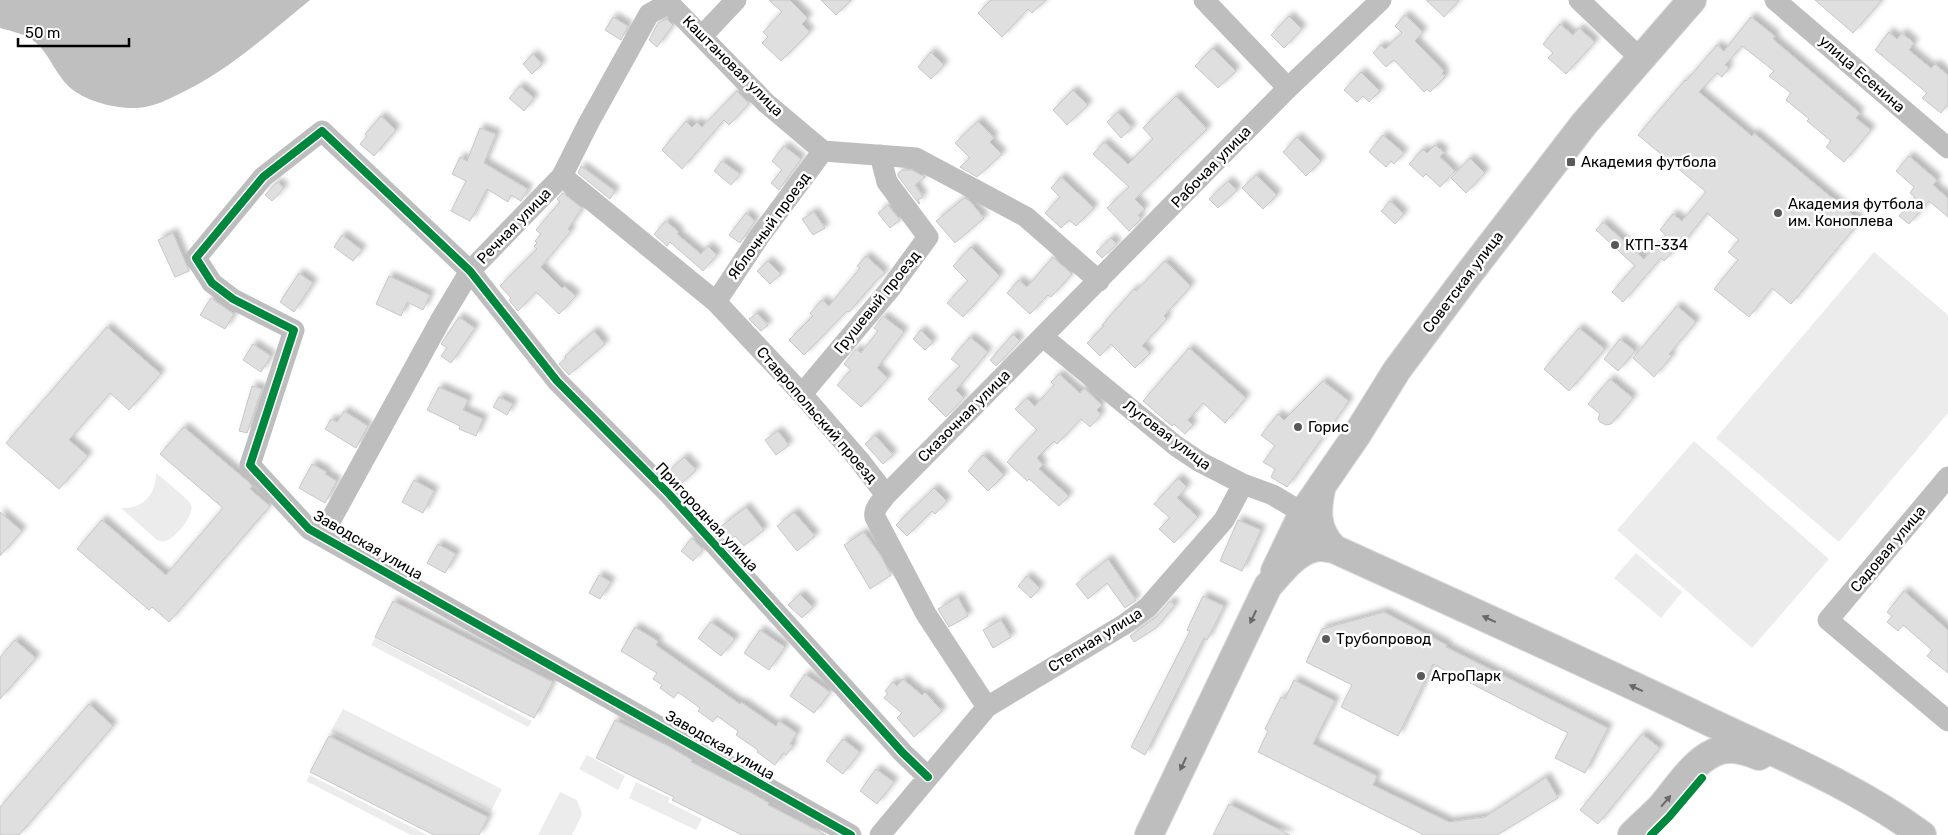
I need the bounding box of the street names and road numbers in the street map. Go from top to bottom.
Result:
street label: Каштановая улица [679,12,787,120]
street label: улица Есенина [1815,32,1909,116]
street label: Рабочая улица [1167,122,1255,212]
street label: Яблочный проезд [724,169,814,283]
street label: Речная улица [473,184,555,268]
street label: Советская улица [1419,228,1507,336]
street label: Грушевый проезд [830,247,924,357]
street label: Ставропольский проезд [753,343,881,487]
street label: Сказочная улица [914,366,1014,466]
street label: Луговая улица [1119,396,1215,474]
street label: Пригородная улица [652,459,762,575]
street label: Садовая улица [1847,502,1929,596]
street label: Заводская улица [310,506,426,584]
street label: Степная улица [1045,604,1145,676]
street label: Заводская улица [662,706,778,784]

